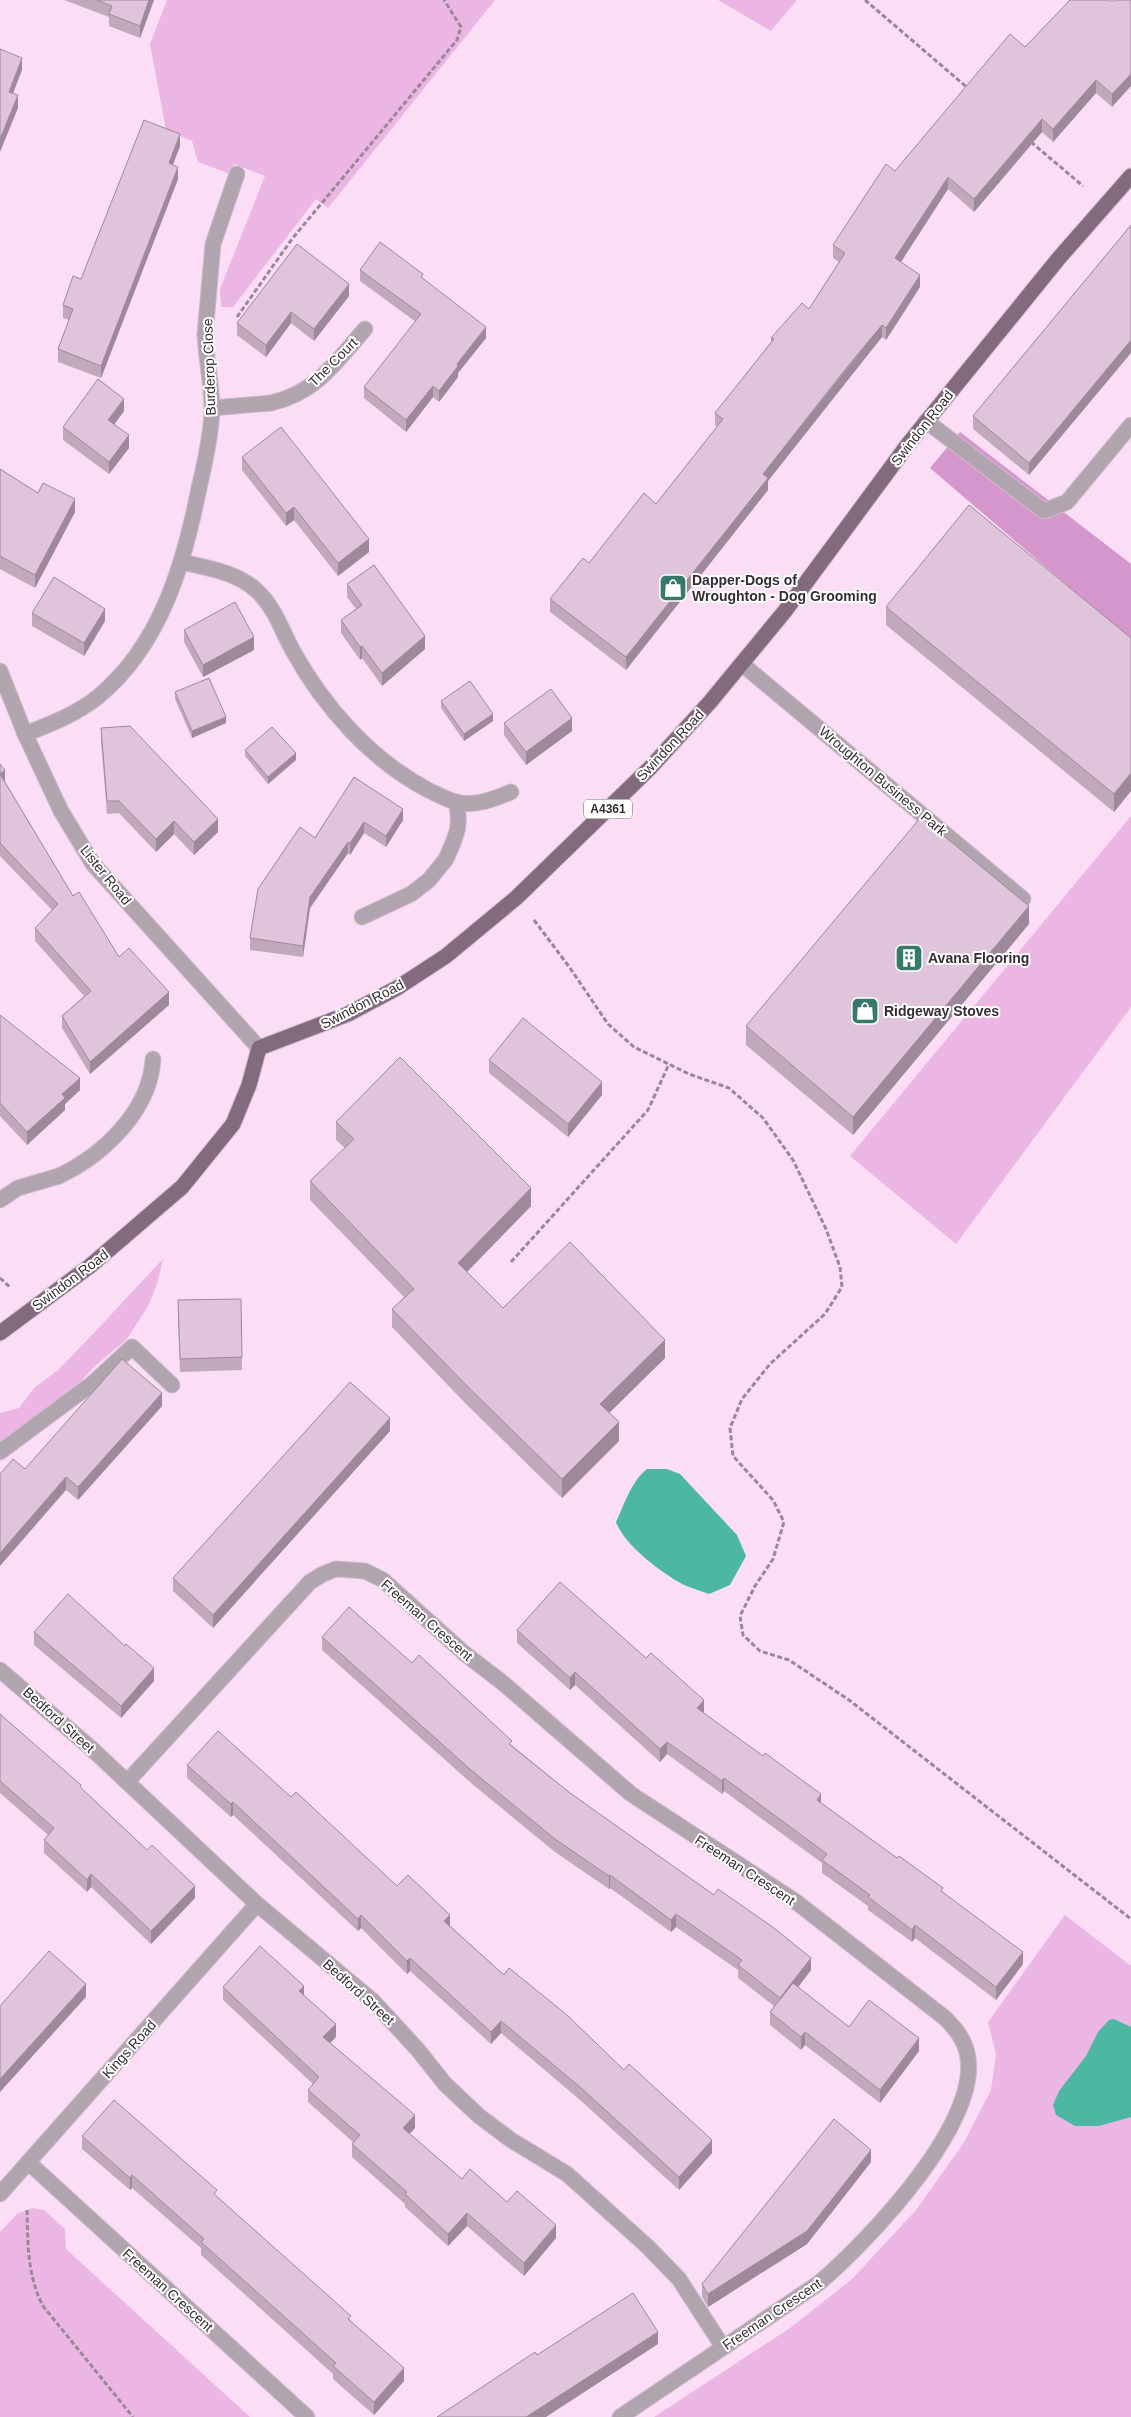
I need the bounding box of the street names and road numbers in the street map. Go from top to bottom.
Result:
street label: Burderop Close [199,318,219,416]
street label: The Court [305,334,361,390]
street label: Swindon Road [888,387,956,469]
street label: Swindon Road [633,706,707,784]
street label: Wroughton Business Park [816,723,951,840]
road number: A4361 [584,800,632,819]
street label: Lister Road [77,842,135,908]
street label: Swindon Road [318,976,406,1032]
street label: Swindon Road [29,1246,111,1314]
street label: Freeman Crescent [378,1576,476,1664]
street label: Bedford Street [20,1684,98,1756]
street label: Freeman Crescent [692,1832,798,1908]
street label: Bedford Street [320,1956,398,2028]
street label: Kings Road [99,2017,159,2081]
street label: Freeman Crescent [120,2245,217,2335]
street label: Freeman Crescent [719,2275,825,2353]

